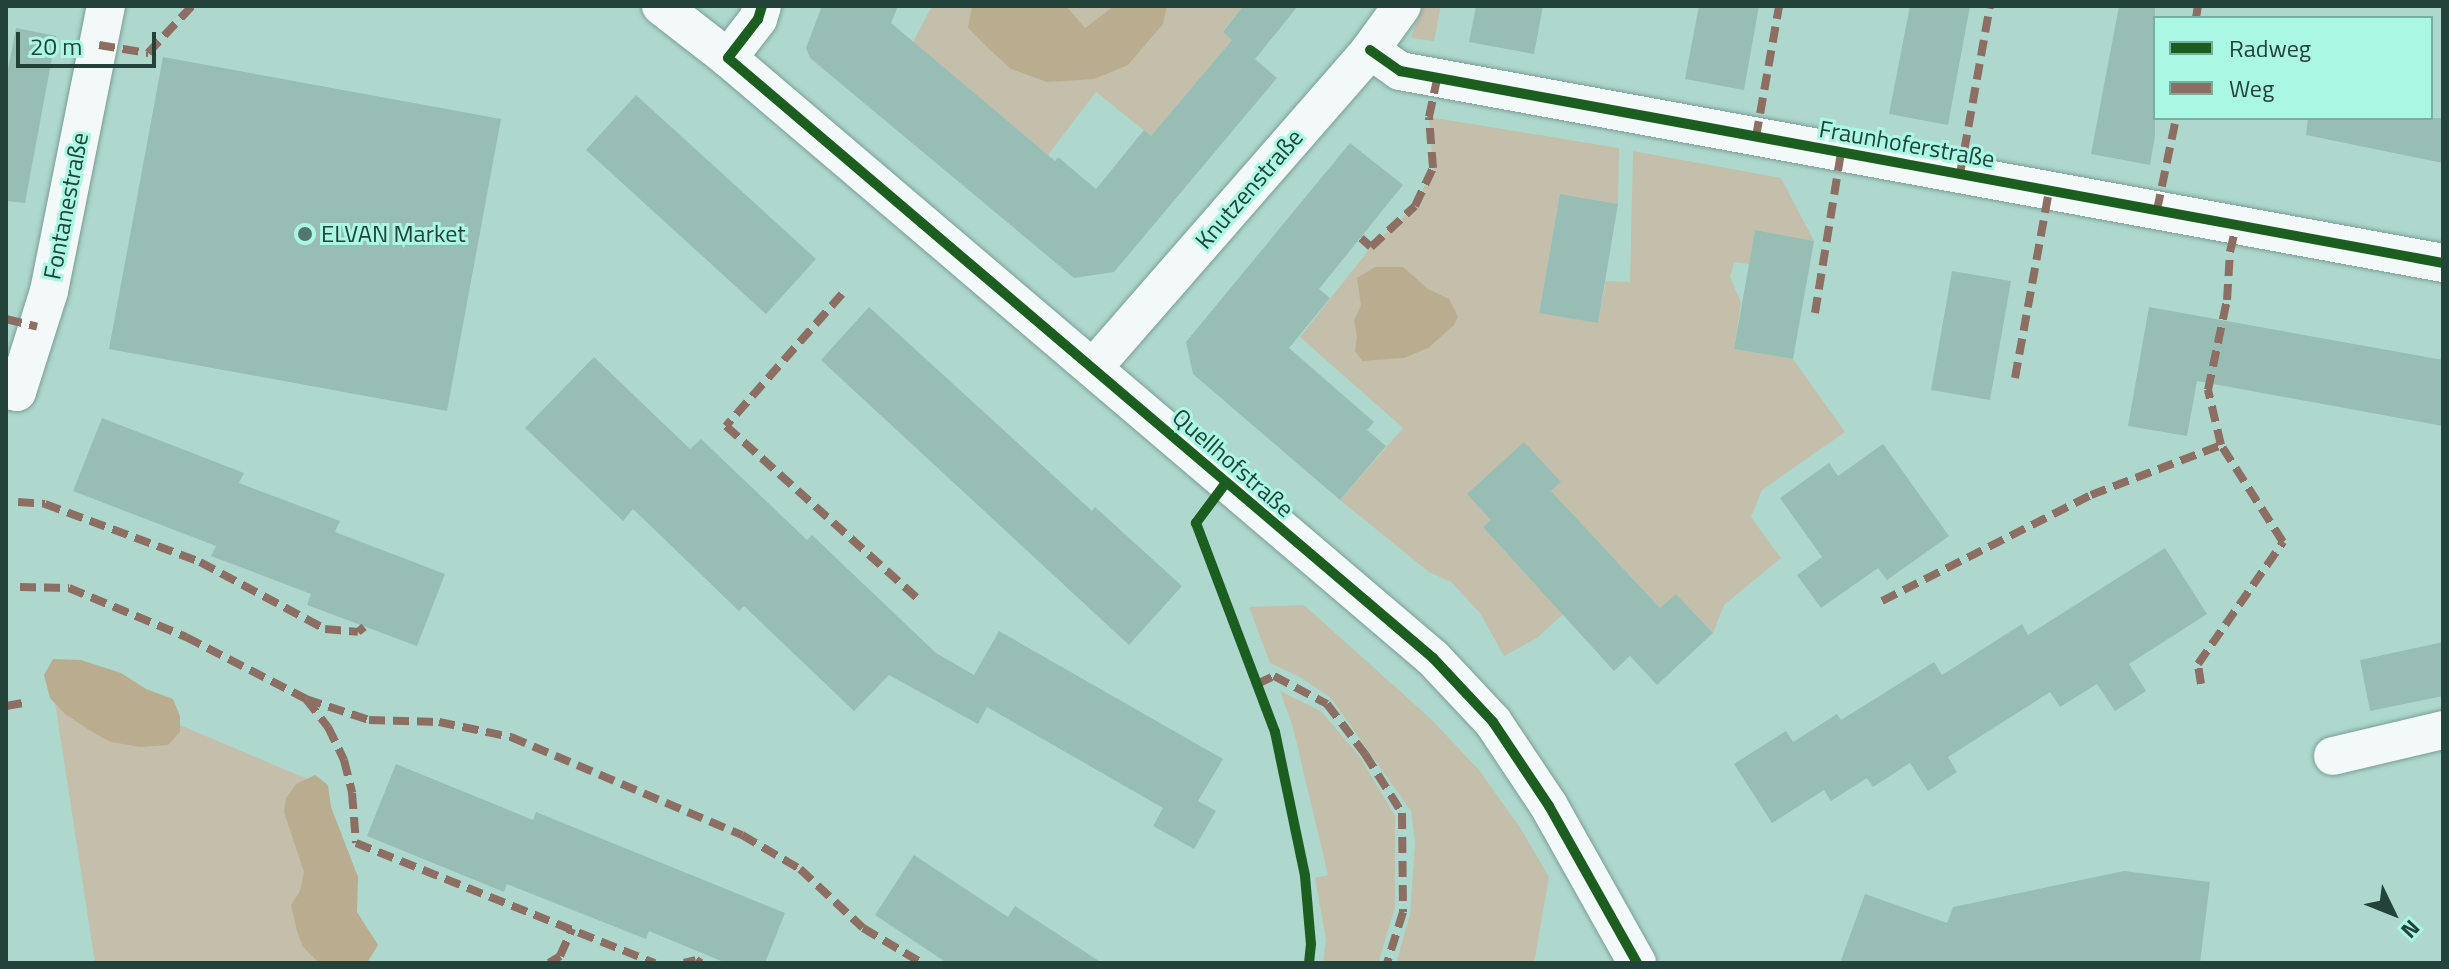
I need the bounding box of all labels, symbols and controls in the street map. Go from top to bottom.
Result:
scale bar [20,16,160,66]
legend [2153,16,2433,120]
text: 20 m [30,28,82,64]
text: Radweg [2229,30,2311,66]
text: Weg [2229,70,2274,106]
street label: Fraunhoferstraße [1817,114,1997,174]
street label: Knutzenstraße [1189,123,1309,255]
street label: Fontanestraße [38,130,94,282]
place label: ELVAN Market [321,220,466,248]
marker: ELVAN Market [296,225,314,243]
street label: Quellhofstraße [1167,403,1299,523]
north arrow [2353,873,2433,953]
text: N [2393,912,2428,947]

